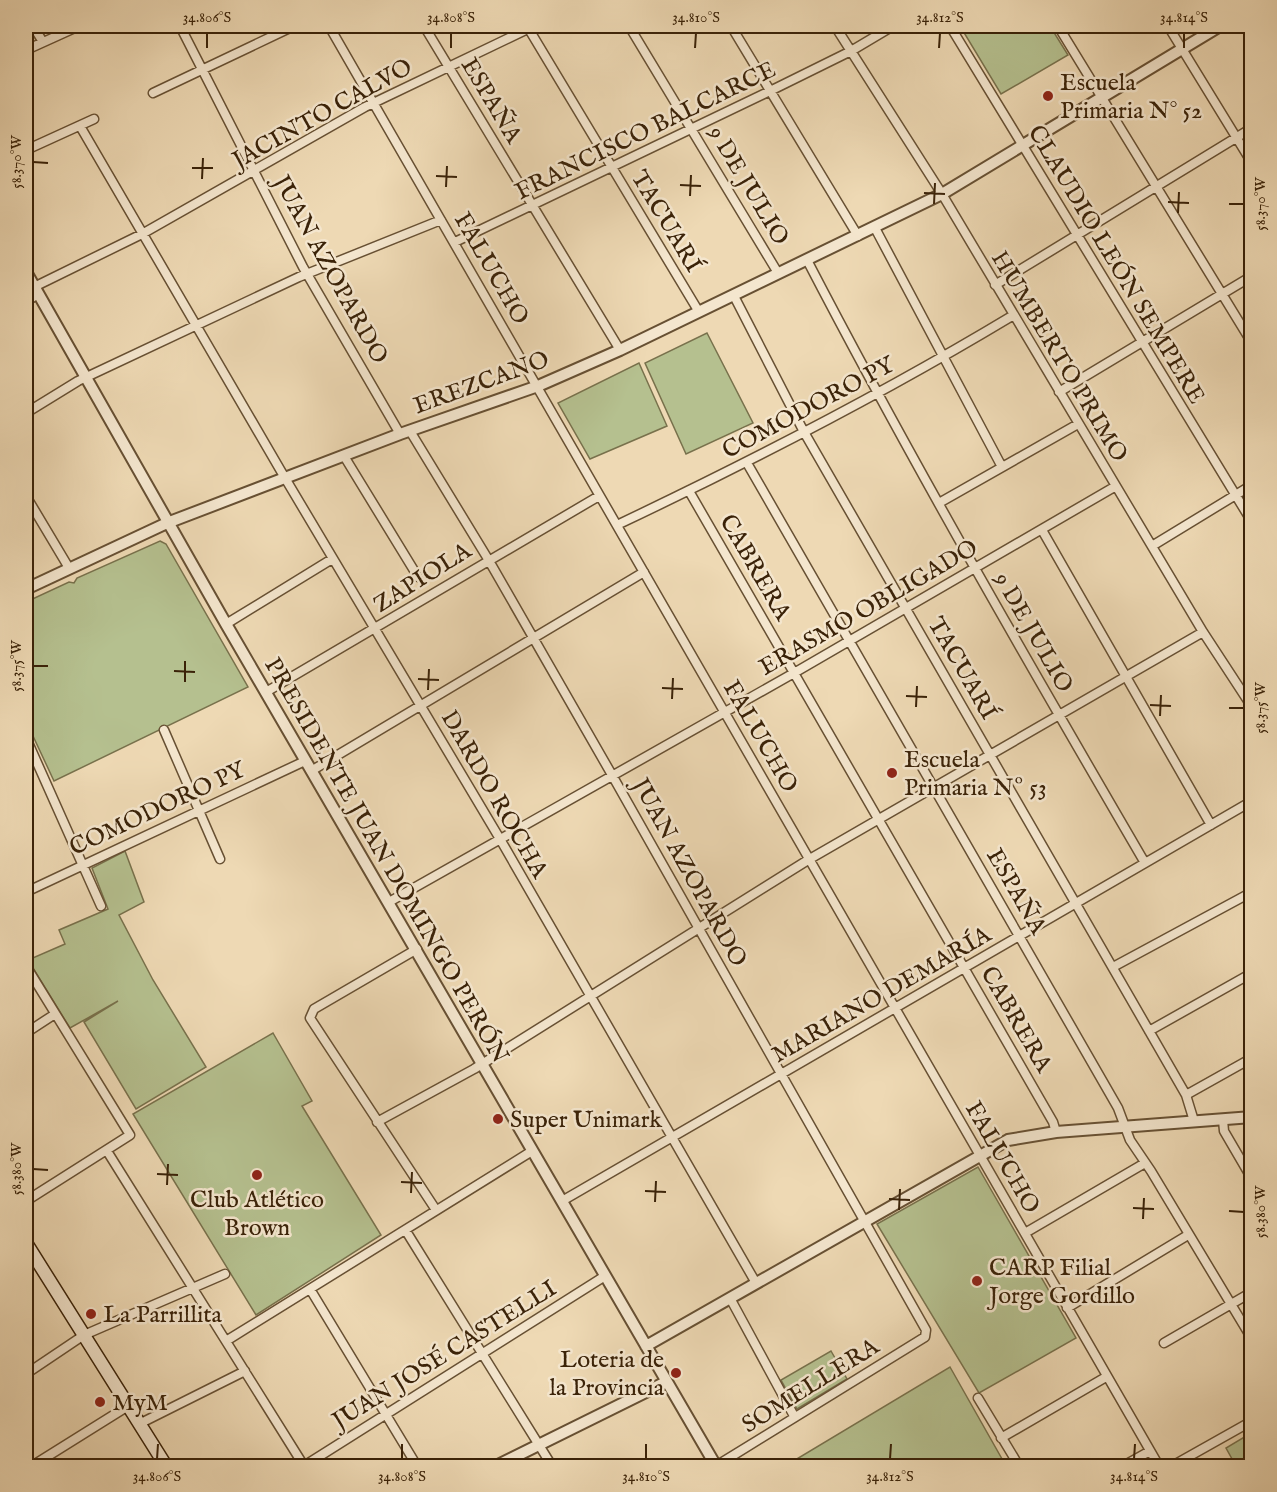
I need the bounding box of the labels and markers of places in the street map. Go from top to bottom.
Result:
place label: Escuela Primaria N° 52 [1060,68,1202,127]
marker: Escuela Primaria N° 52 [1041,89,1055,103]
place label: Escuela Primaria Nº 53 [904,745,1047,804]
marker: Escuela Primaria Nº 53 [885,766,899,780]
place label: Super Unimark [510,1105,662,1136]
marker: Super Unimark [491,1112,505,1126]
marker: Club Atlético Brown [250,1168,264,1182]
place label: Club Atlético Brown [190,1185,324,1244]
place label: CARP Filial Jorge Gordillo [986,1253,1135,1312]
marker: CARP Filial Jorge Gordillo [970,1274,984,1288]
place label: La Parrillita [103,1300,223,1331]
marker: La Parrillita [84,1307,98,1321]
place label: Loteria de la Provincia [549,1345,665,1404]
marker: Loteria de la Provincia [669,1366,683,1380]
place label: MyM [112,1388,168,1419]
marker: MyM [93,1395,107,1409]

